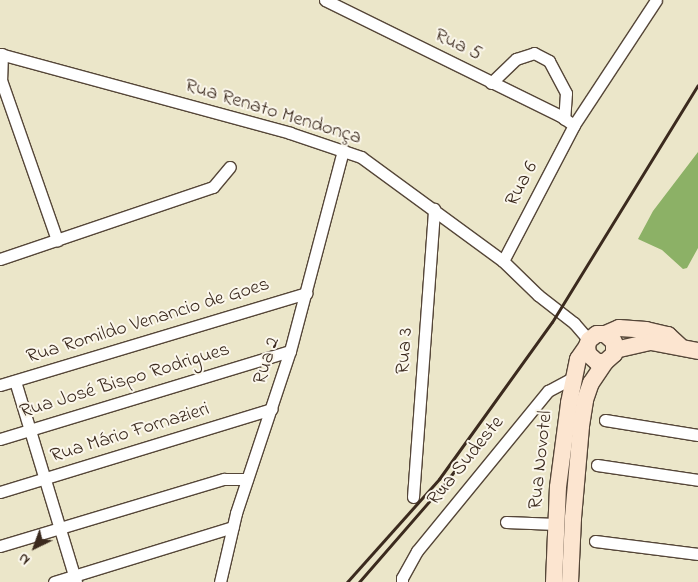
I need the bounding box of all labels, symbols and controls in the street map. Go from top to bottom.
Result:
street label: Rua 5 [430,23,486,67]
street label: Rua Renato Mendonça [182,74,364,150]
street label: Rua 6 [500,158,544,210]
street label: Rua Romildo Venancio de Goes [24,273,272,369]
street label: Rua 3 [391,327,419,375]
street label: Rua 2 [248,334,286,388]
street label: Rua José Bispo Rodrigues [17,338,233,424]
street label: Rua Mário Fornazieri [48,397,212,469]
street label: Rua Novotel [524,409,558,511]
street label: Rua Sudeste [423,411,509,511]
north arrow [10,522,60,572]
text: N [14,548,35,569]

